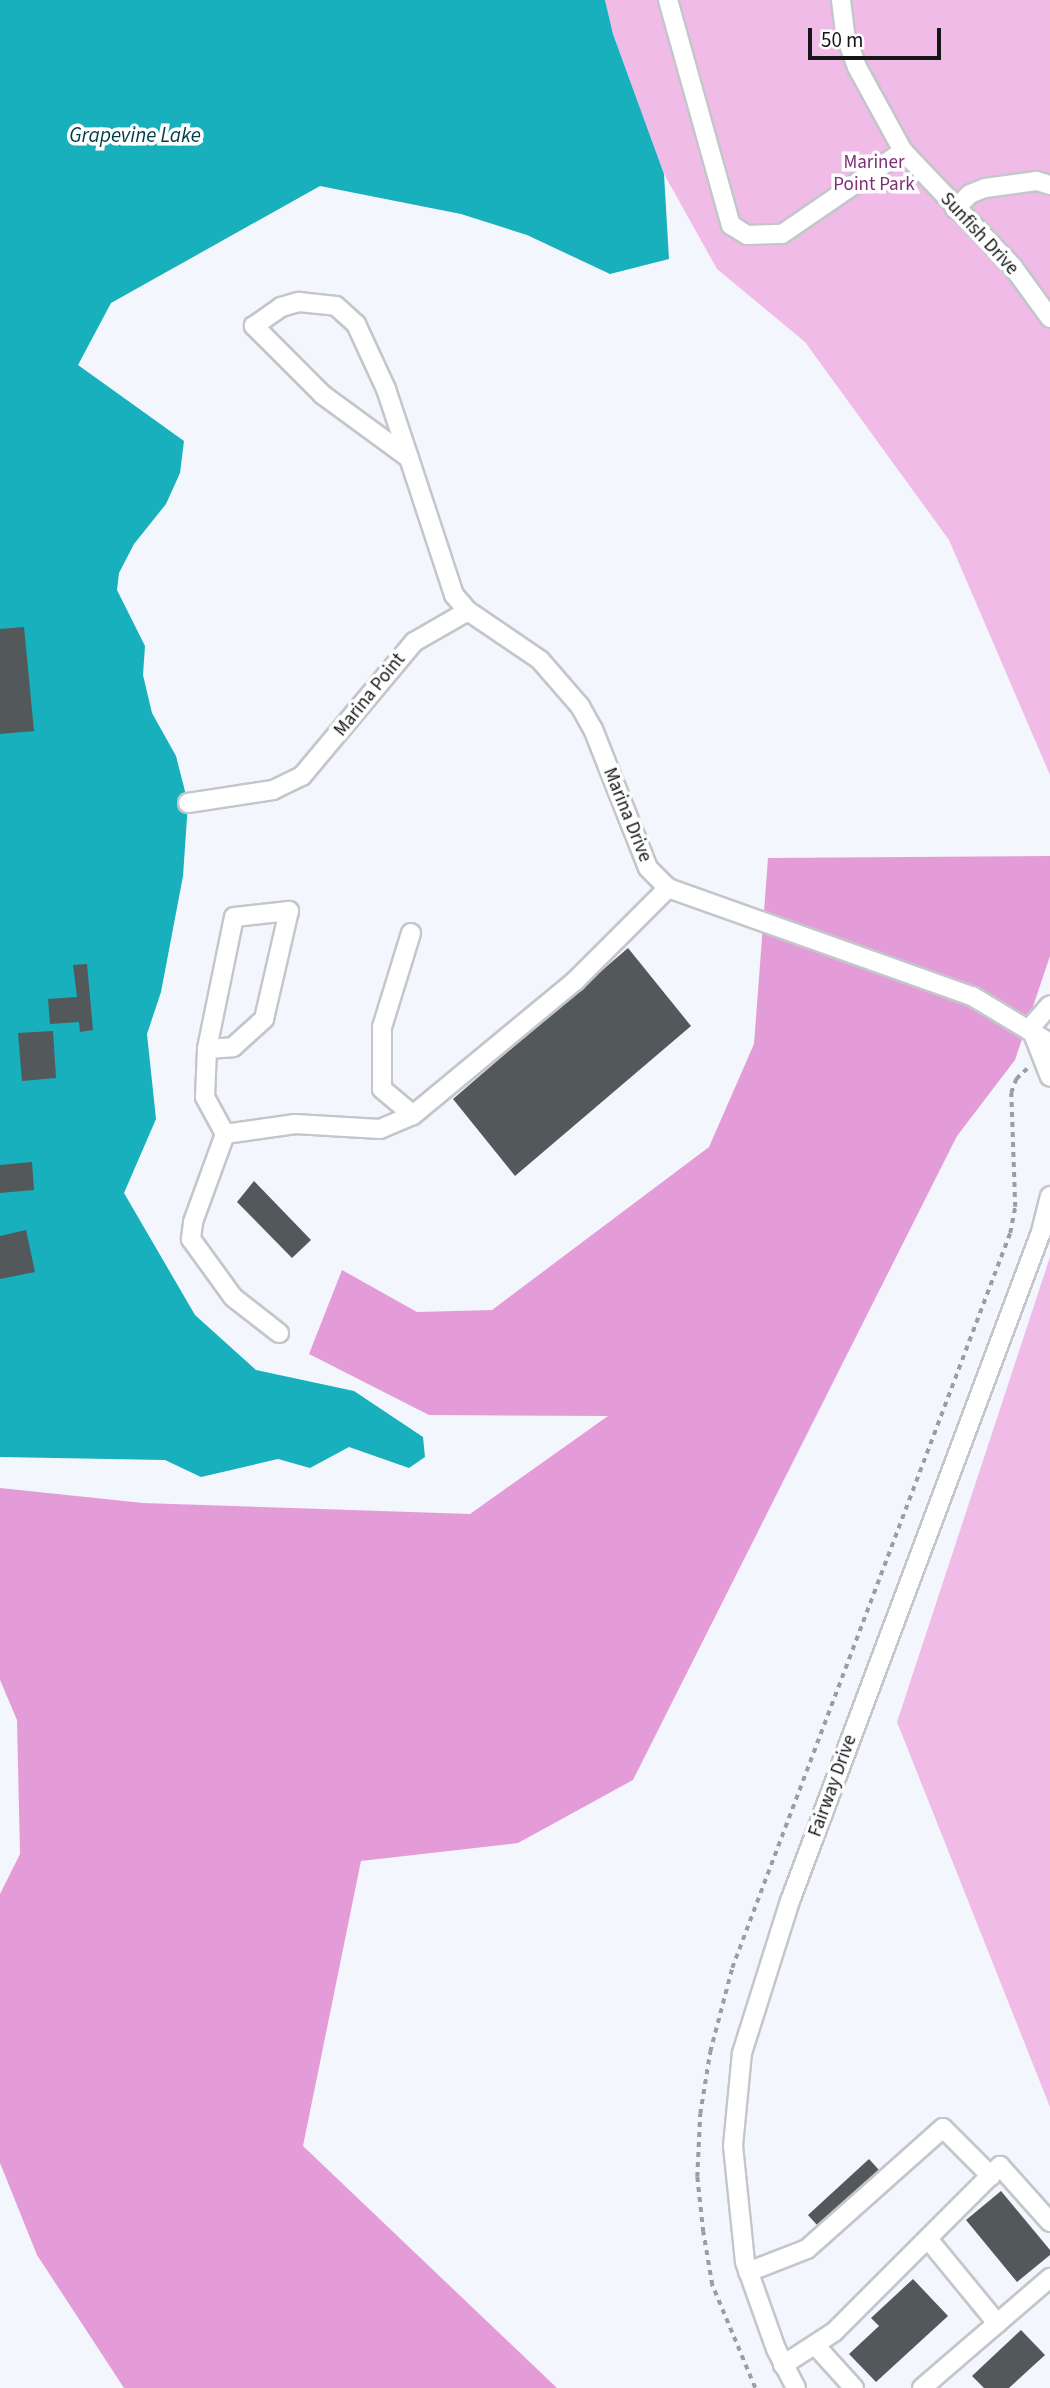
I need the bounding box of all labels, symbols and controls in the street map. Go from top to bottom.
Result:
scale bar [812,14,945,58]
text: 50 m [821,25,863,55]
water label: Grapevine Lake [69,122,201,148]
park label: Mariner Point Park [833,152,915,196]
street label: Sunfish Drive [935,188,1023,280]
street label: Marina Point [330,649,410,741]
street label: Marina Drive [598,765,656,865]
street label: Fairway Drive [804,1732,862,1840]

